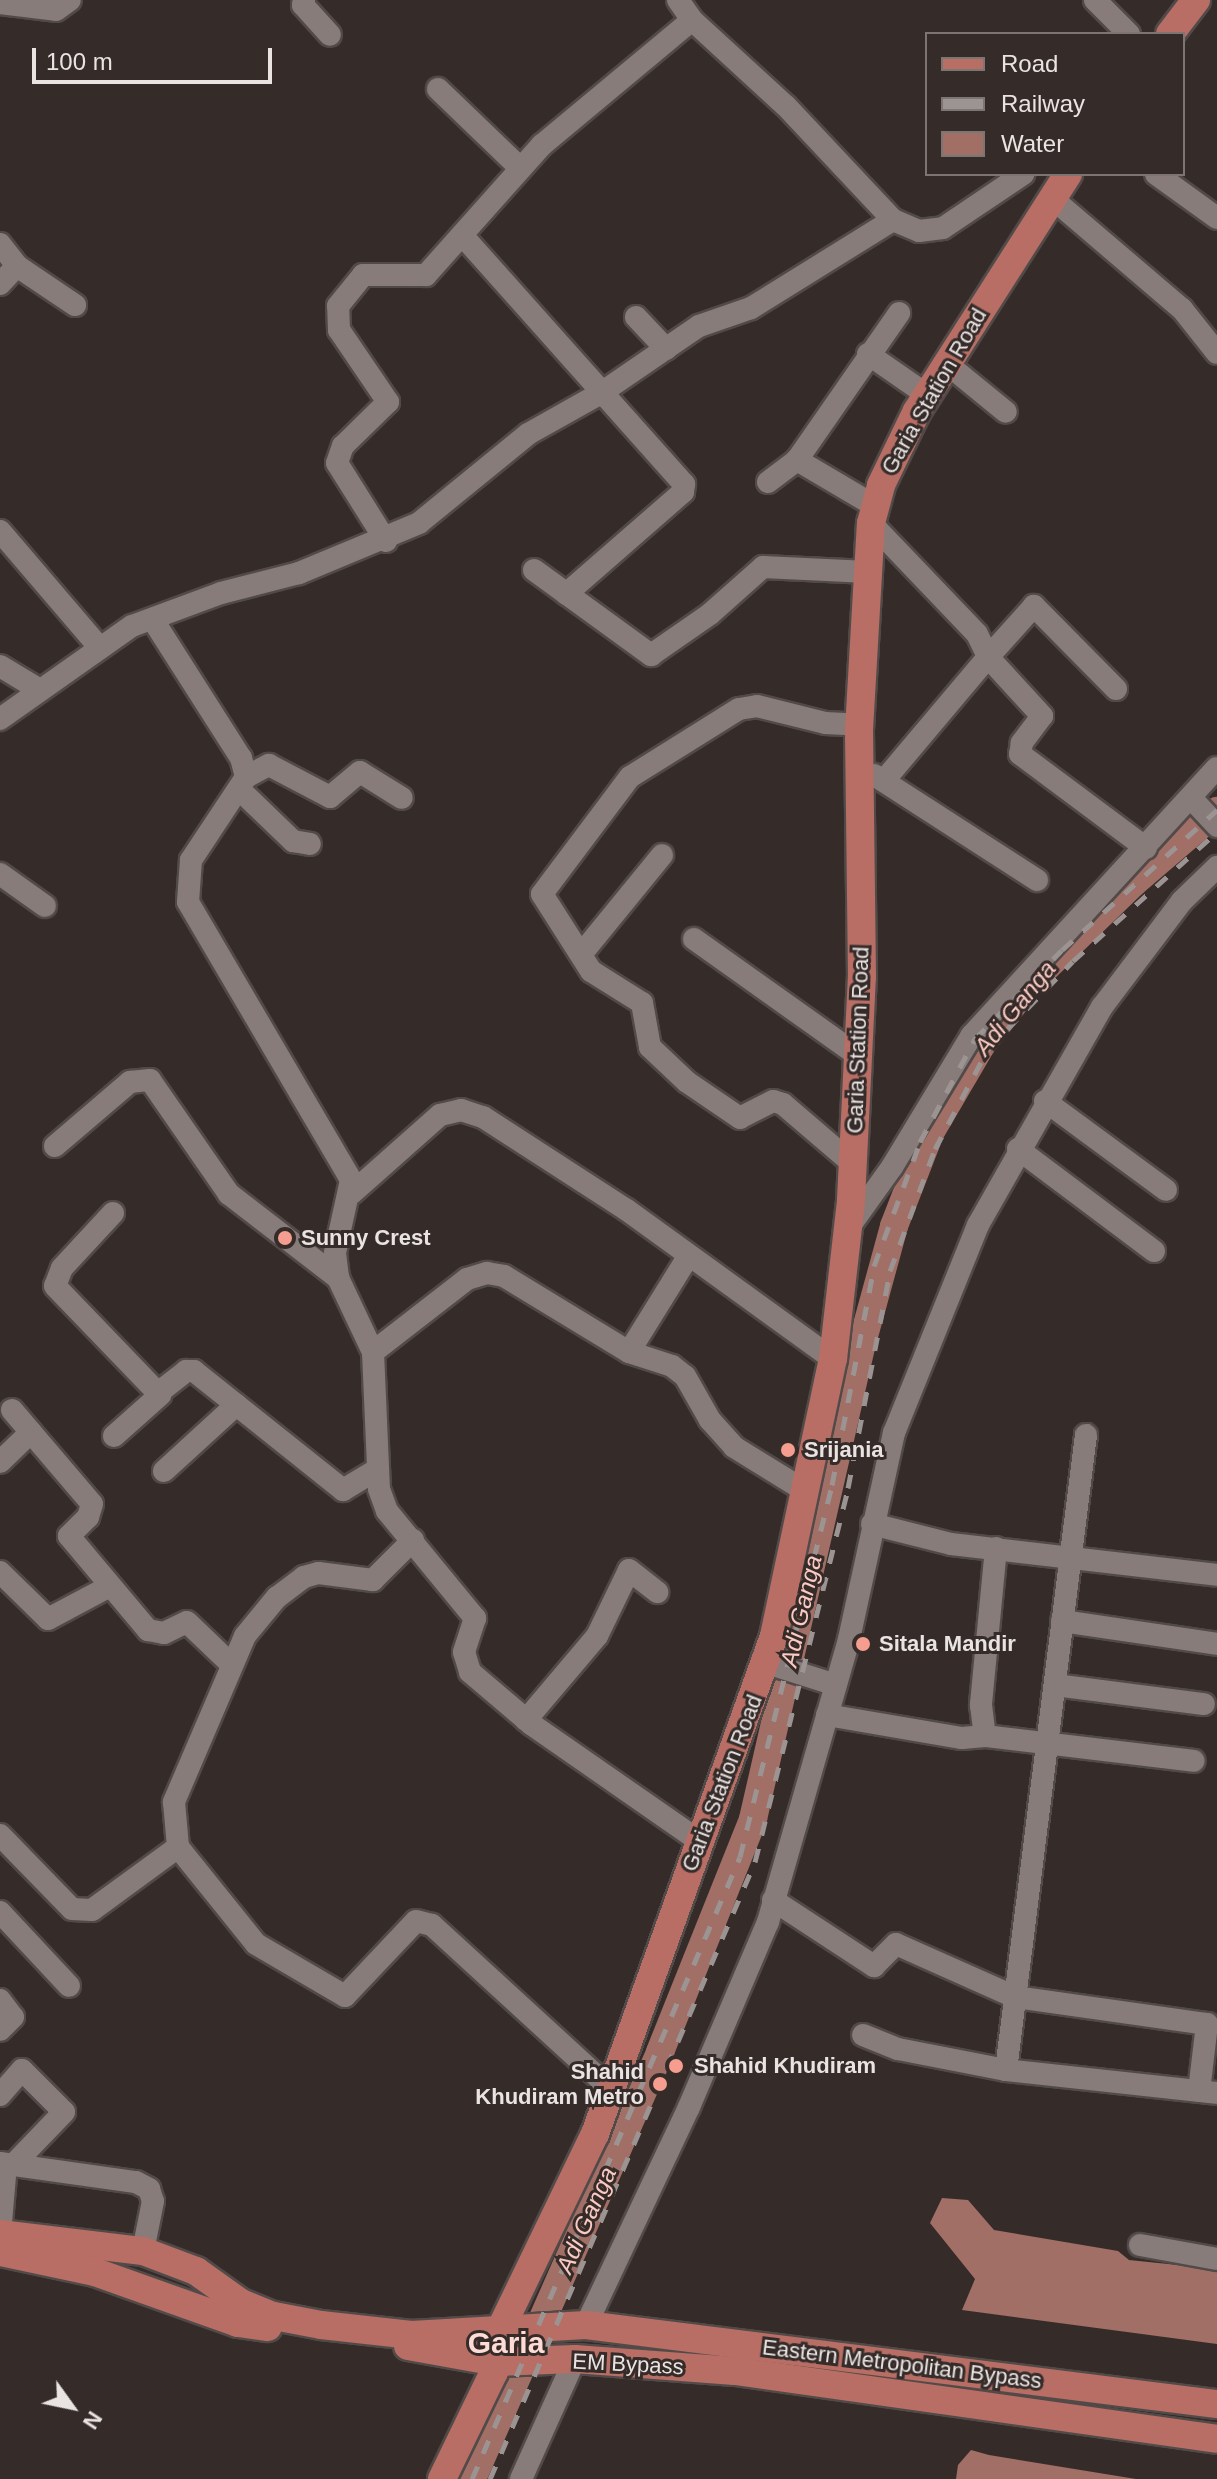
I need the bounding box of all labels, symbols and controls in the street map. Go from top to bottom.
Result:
scale bar [36,32,276,82]
legend [925,32,1185,176]
text: 100 m [46,48,113,75]
text: Road [1001,50,1058,77]
text: Railway [1001,90,1085,117]
text: Water [1001,130,1064,157]
street label: Garia Station Road [876,303,992,479]
street label: Garia Station Road [842,946,874,1134]
water label: Adi Ganga [968,955,1062,1061]
place label: Sunny Crest [301,1225,431,1251]
marker: Sunny Crest [276,1229,294,1247]
place label: Srijania [804,1437,883,1463]
marker: Srijania [779,1441,797,1459]
water label: Adi Ganga [774,1553,828,1669]
place label: Sitala Mandir [879,1631,1016,1657]
marker: Sitala Mandir [854,1635,872,1653]
street label: Garia Station Road [676,1691,768,1875]
place label: Shahid Khudiram [694,2053,876,2079]
marker: Shahid Khudiram [665,2055,687,2077]
place label: Shahid Khudiram Metro [475,2058,644,2110]
marker: Shahid Khudiram Metro [651,2075,669,2093]
water label: Adi Ganga [550,2162,622,2278]
district label: Garia [468,2325,544,2361]
street label: Eastern Metropolitan Bypass [761,2334,1043,2394]
street label: EM Bypass [572,2348,684,2380]
north arrow [32,2367,112,2447]
text: N [78,2407,107,2434]

